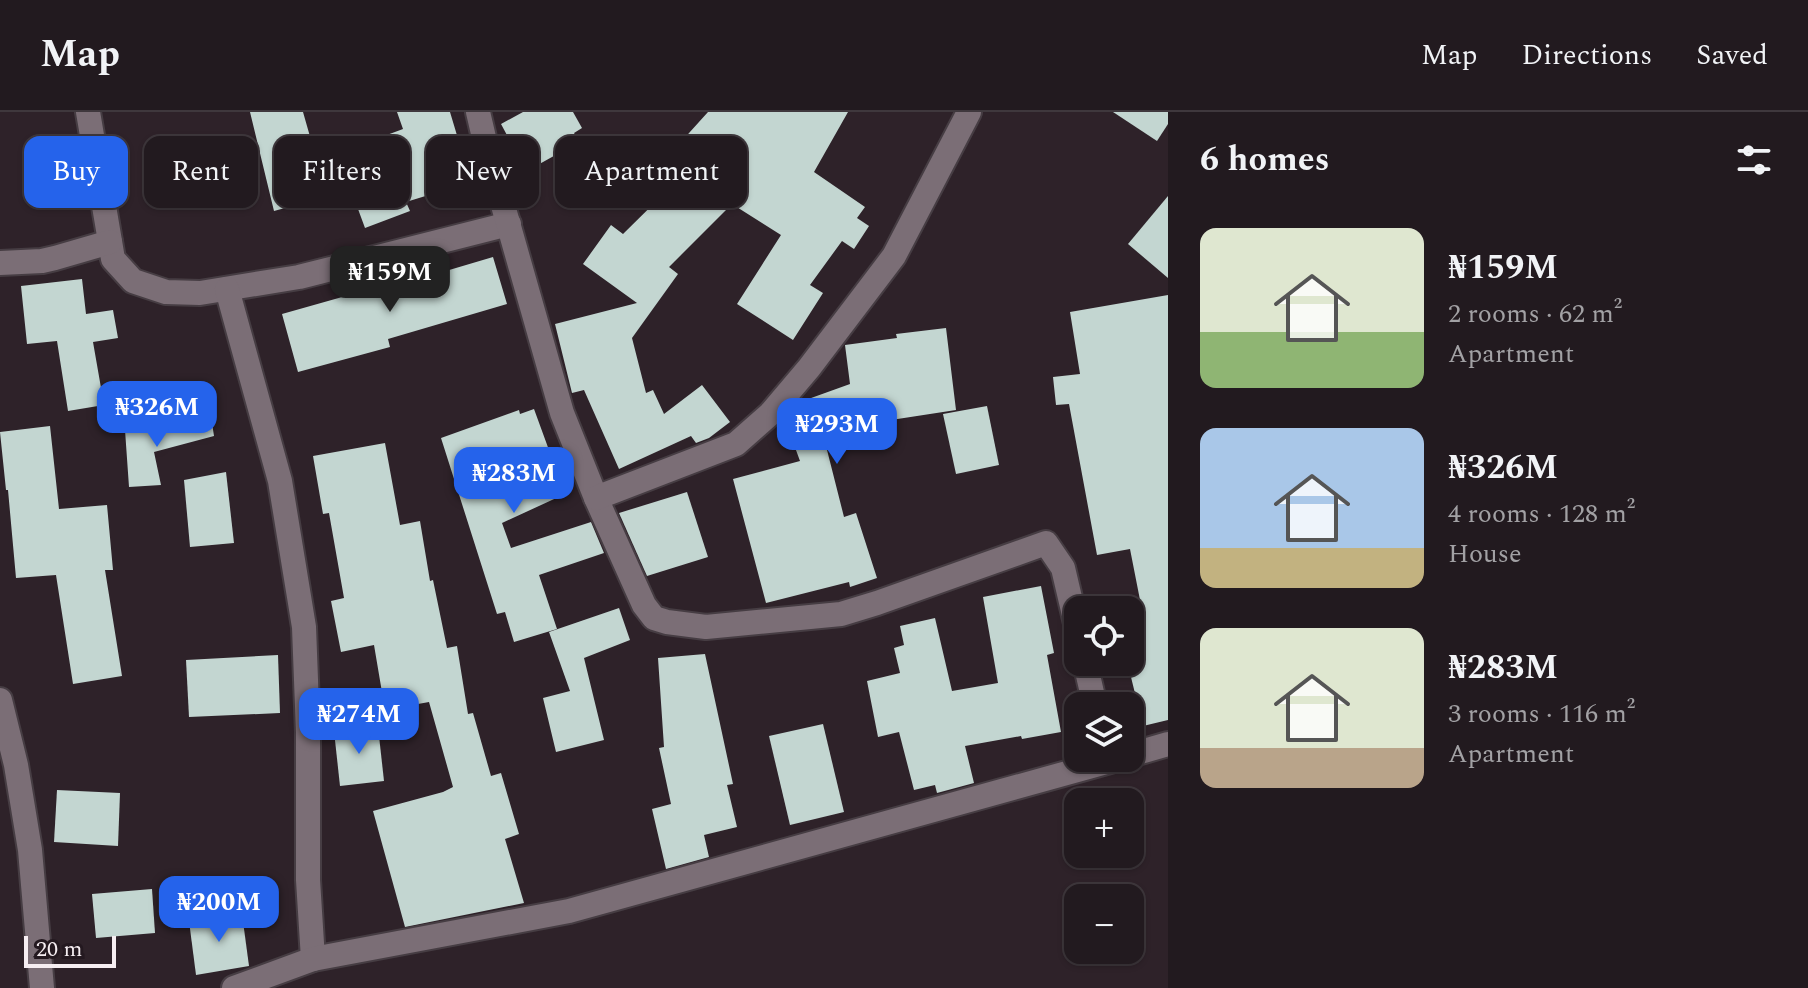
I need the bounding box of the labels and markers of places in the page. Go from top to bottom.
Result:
pin: ₦159M [334,246,446,314]
pin: ₦326M [101,381,213,449]
pin: ₦293M [781,398,893,466]
pin: ₦283M [458,447,570,515]
pin: ₦274M [303,688,415,756]
pin: ₦200M [163,876,275,944]

